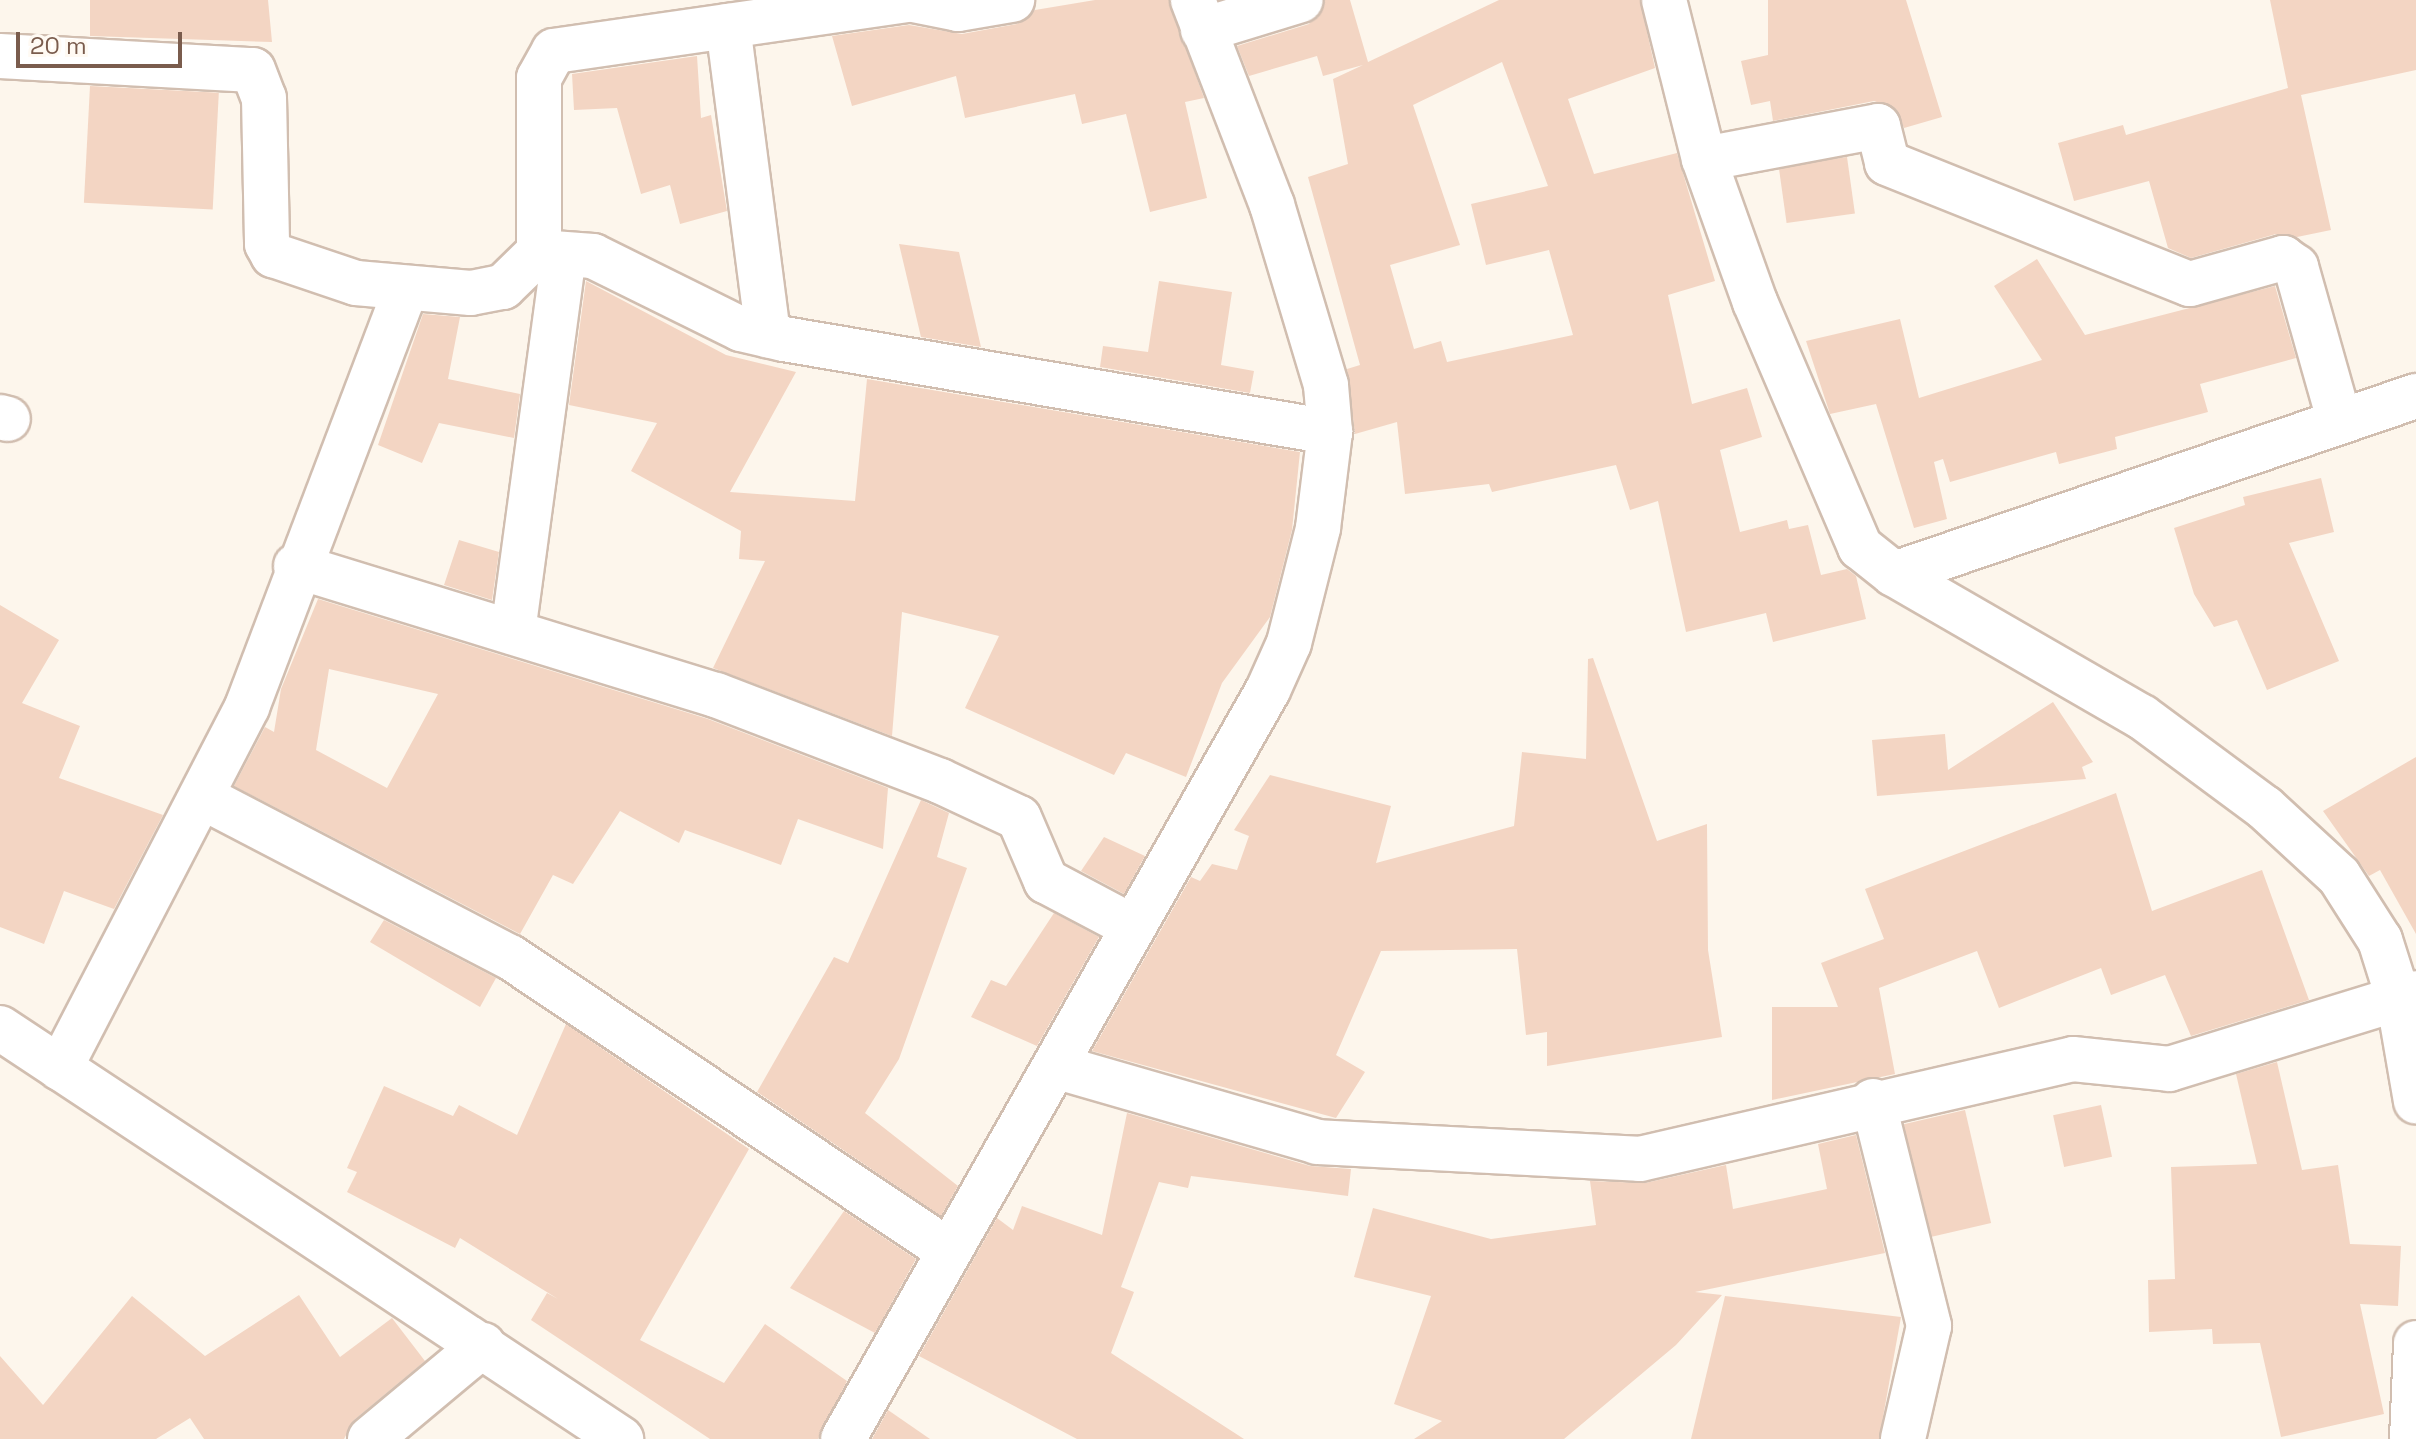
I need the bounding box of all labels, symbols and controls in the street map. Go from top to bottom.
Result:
scale bar [20,16,186,66]
text: 20 m [30,30,87,61]

